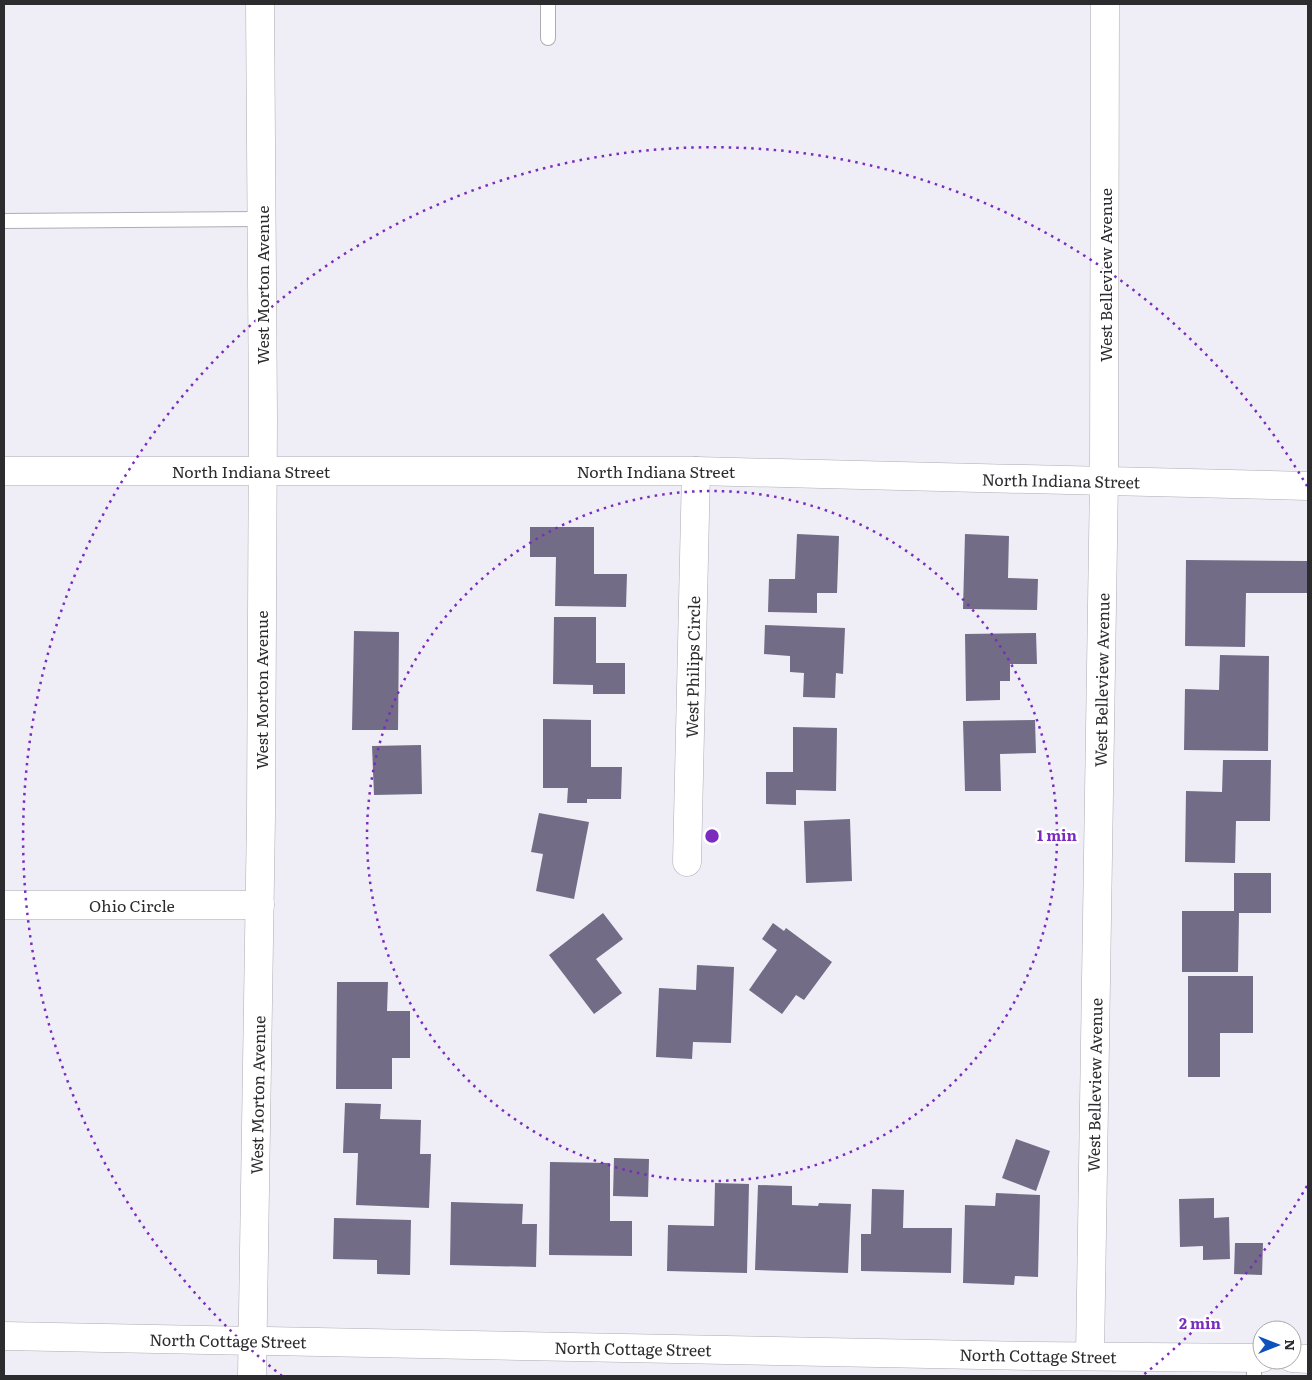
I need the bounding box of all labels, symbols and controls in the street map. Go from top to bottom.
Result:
street label: West Belleview Avenue [1093,188,1117,362]
street label: West Morton Avenue [250,206,274,364]
street label: North Indiana Street [172,459,331,483]
street label: North Indiana Street [577,459,736,483]
street label: North Indiana Street [982,467,1141,493]
street label: West Belleview Avenue [1087,593,1115,767]
street label: West Philips Circle [679,596,705,738]
street label: West Morton Avenue [249,611,273,769]
text: 1 min [1037,823,1078,846]
centre of rings [703,827,721,845]
street label: Ohio Circle [89,893,175,917]
street label: West Belleview Avenue [1080,998,1108,1172]
street label: West Morton Avenue [244,1015,270,1175]
text: 2 min [1179,1311,1222,1334]
north arrow [1252,1320,1302,1370]
street label: North Cottage Street [149,1327,307,1353]
street label: North Cottage Street [554,1335,712,1361]
text: N [1281,1339,1301,1351]
street label: North Cottage Street [959,1342,1117,1368]

